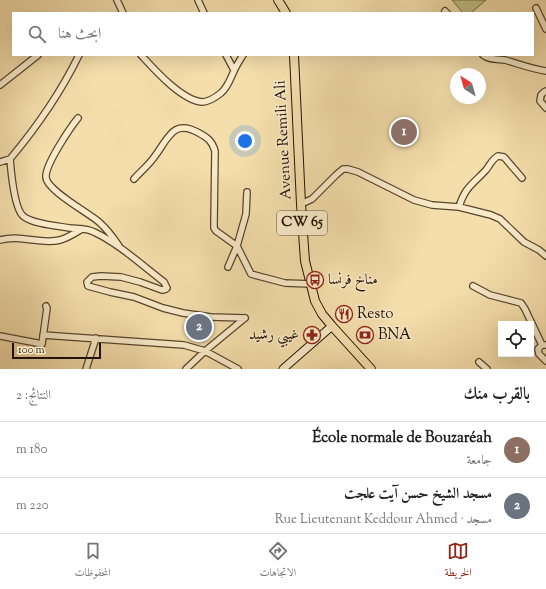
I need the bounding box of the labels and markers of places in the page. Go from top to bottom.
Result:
pin: 1 [391,117,417,147]
bus stop icon: مناخ فرنسا [305,270,325,290]
place label: مناخ فرنسا [328,270,378,292]
restaurant icon: Resto [334,304,354,324]
place label: Resto [357,304,394,325]
pin: 2 [186,312,212,342]
place label: غيبي رشيد [249,325,299,348]
pharmacy icon: غيبي رشيد [302,325,322,345]
bank icon: BNA [355,325,375,345]
place label: BNA [378,325,411,346]

